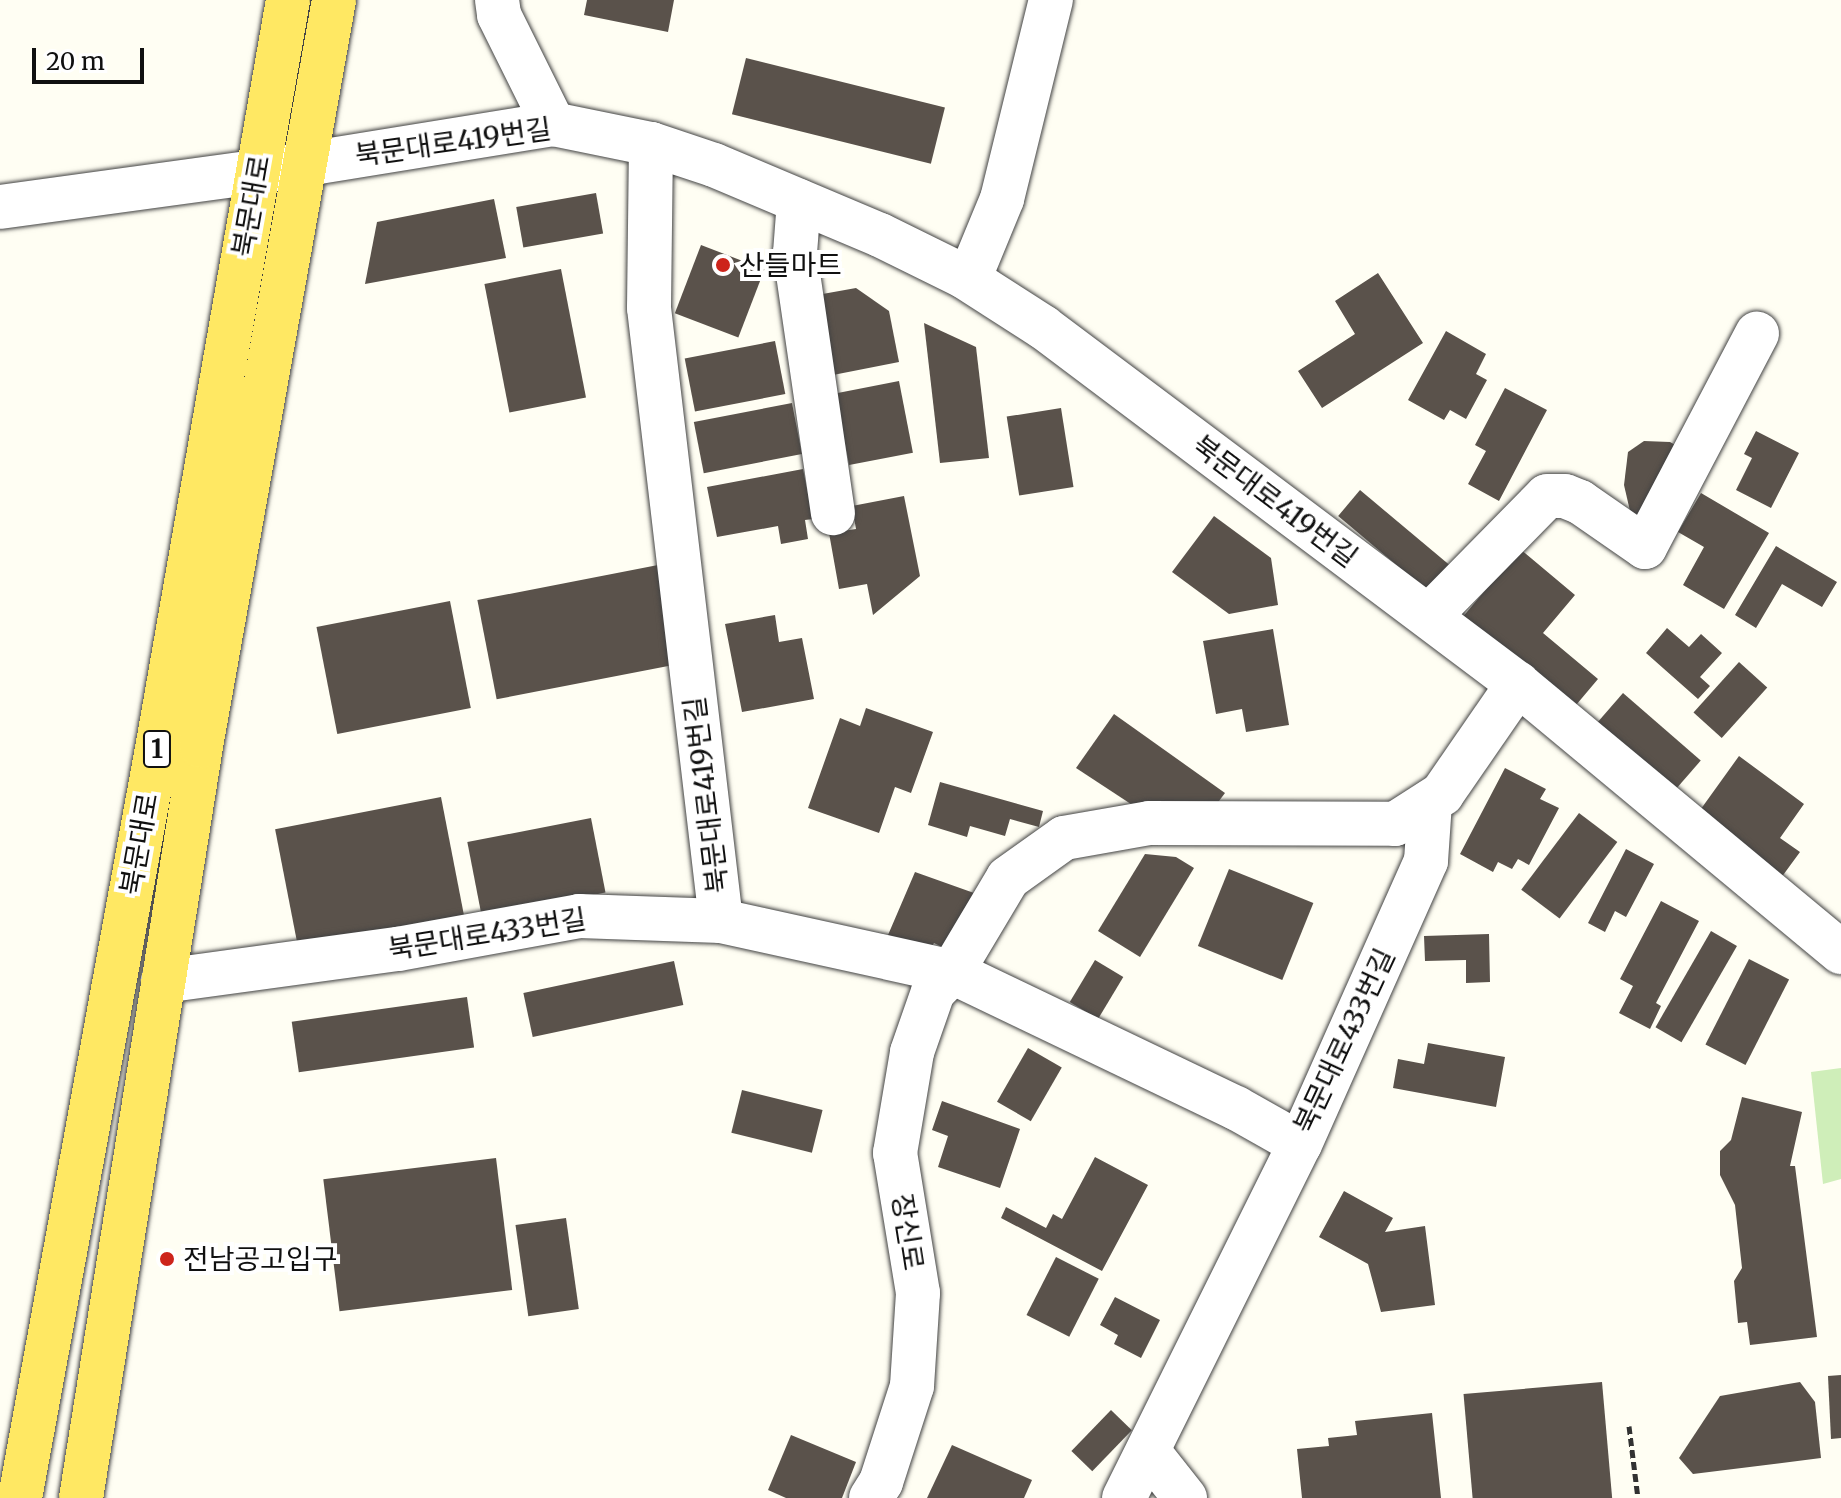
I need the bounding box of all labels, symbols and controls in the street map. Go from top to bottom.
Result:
scale bar [36,32,148,82]
text: 20 m [46,46,105,77]
street label: 북문대로419번길 [353,112,553,172]
street label: 북문대로 [226,152,276,260]
place label: 산들마트 [739,248,842,282]
marker: 산들마트 [714,256,732,274]
street label: 북문대로419번길 [1186,428,1364,574]
street label: 북문대로419번길 [677,695,735,895]
road number: 1 [141,727,173,771]
street label: 북문대로 [114,790,164,898]
street label: 북문대로433번길 [386,902,588,966]
street label: 북문대로433번길 [1286,943,1402,1139]
street label: 장신로 [885,1191,931,1273]
place label: 전남공고입구 [183,1242,338,1276]
marker: 전남공고입구 [158,1250,176,1268]

